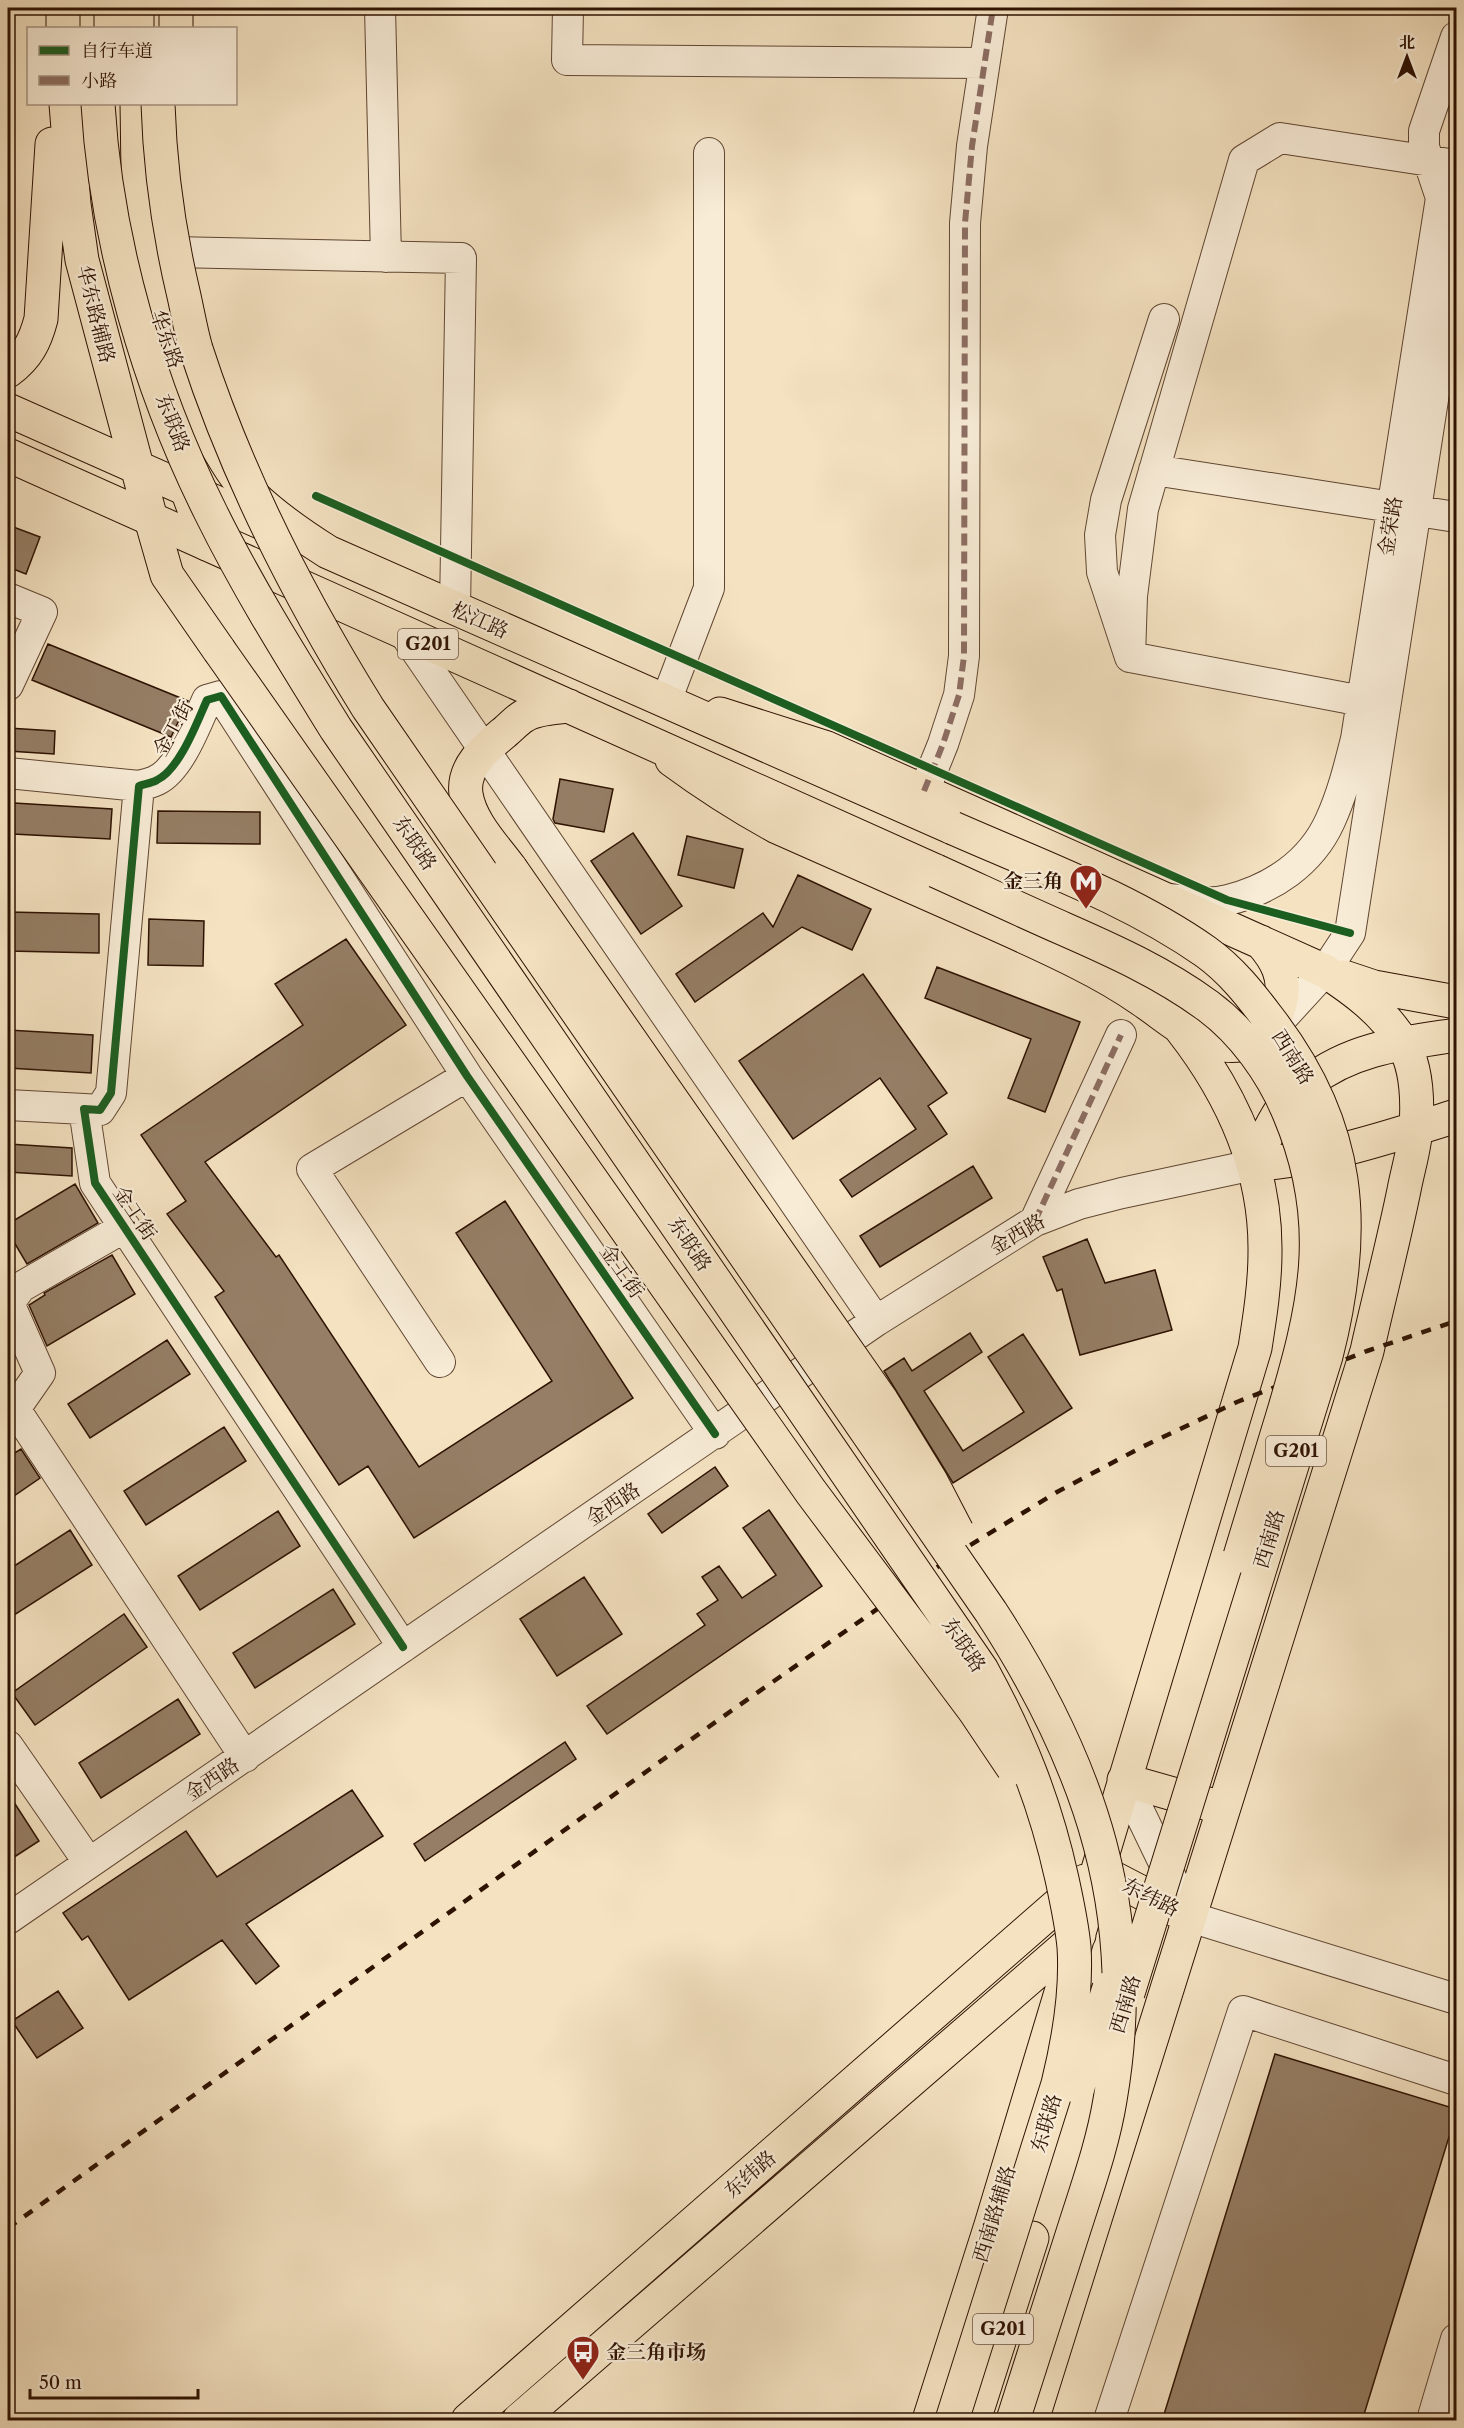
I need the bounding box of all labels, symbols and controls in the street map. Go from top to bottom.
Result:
legend [27,27,237,105]
north arrow [1377,27,1437,87]
text: 北 [1399,32,1415,52]
text: 自行车道 [81,40,153,62]
text: 小路 [81,70,117,92]
street label: 华东路辅路 [72,263,120,365]
street label: 华东路 [146,307,188,371]
street label: 东联路 [151,391,195,455]
street label: 金荣路 [1373,494,1407,558]
street label: 松江路 [448,597,512,643]
road number: G201 [398,629,458,659]
street label: 金工街 [148,696,198,760]
street label: 东联路 [388,811,442,875]
metro station icon: 金三角 [1068,863,1104,910]
place label: 金三角 [1003,869,1063,893]
street label: 西南路 [1267,1025,1319,1089]
street label: 金工街 [108,1181,162,1245]
street label: 金西路 [985,1209,1049,1259]
street label: 东联路 [663,1212,717,1276]
street label: 金工街 [595,1240,649,1302]
road number: G201 [1266,1436,1326,1466]
street label: 金西路 [581,1477,645,1531]
street label: 西南路 [1249,1507,1289,1571]
street label: 东联路 [937,1613,991,1677]
street label: 金西路 [180,1752,244,1806]
street label: 东纬路 [1119,1873,1183,1921]
street label: 西南路 [1105,1972,1145,2036]
street label: 东联路 [1026,2091,1066,2155]
street label: 东纬路 [719,2145,781,2203]
street label: 西南路辅路 [968,2163,1020,2265]
road number: G201 [973,2314,1033,2344]
bus stop icon: 金三角市场 [565,2334,601,2381]
place label: 金三角市场 [606,2340,706,2364]
scale bar [30,2362,198,2400]
text: 50 m [39,2372,82,2394]

